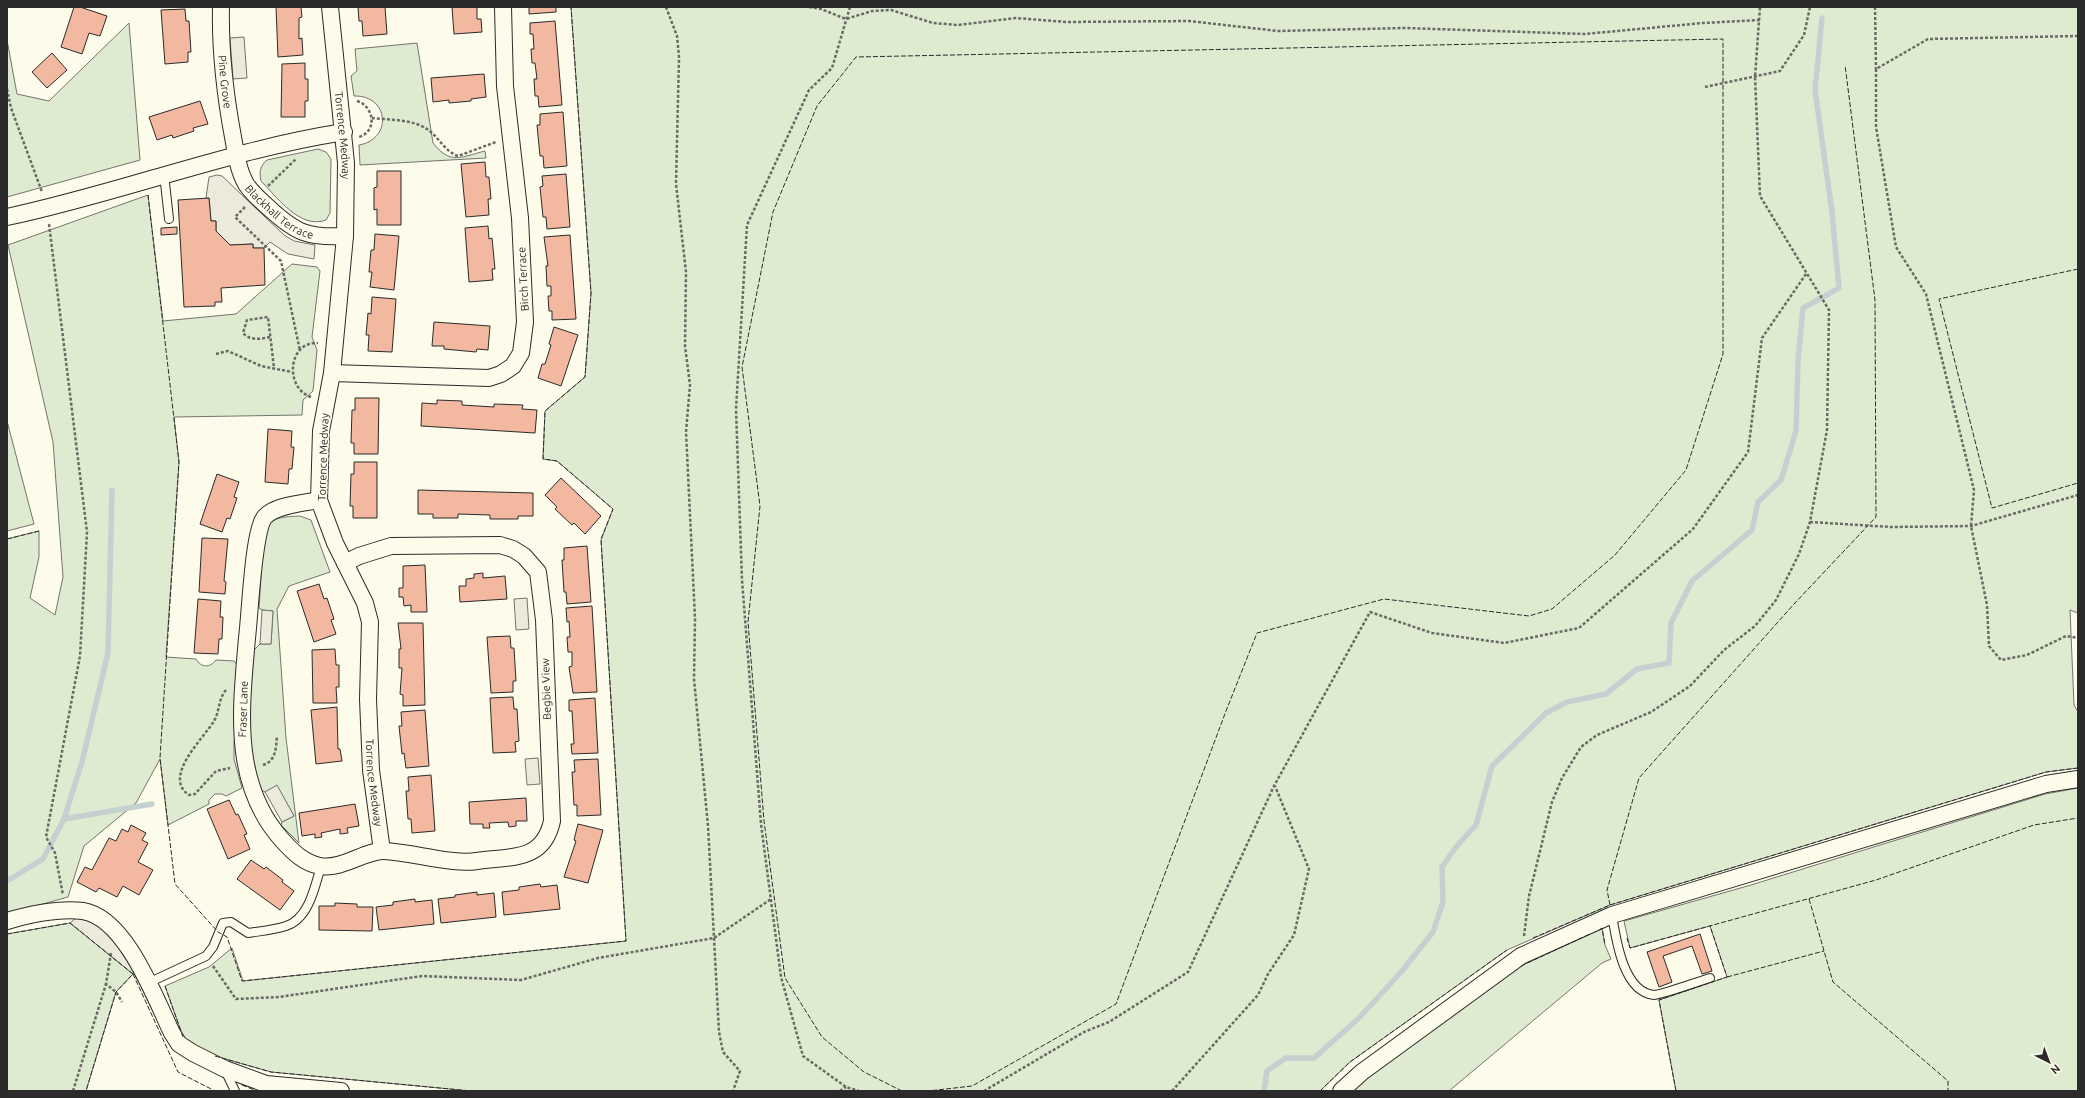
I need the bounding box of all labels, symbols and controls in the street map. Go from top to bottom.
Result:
street label: Pine Grove [216,55,234,109]
street label: Torrence Medway [333,91,352,180]
street label: Blackhall Terrace [243,182,315,241]
street label: Birch Terrace [515,246,531,312]
street label: Torrence Medway [315,412,331,501]
street label: Begbie View [539,657,553,720]
street label: Fraser Lane [236,681,250,737]
street label: Torrence Medway [364,739,385,828]
north arrow [2029,1042,2069,1082]
text: N [2049,1062,2063,1077]

